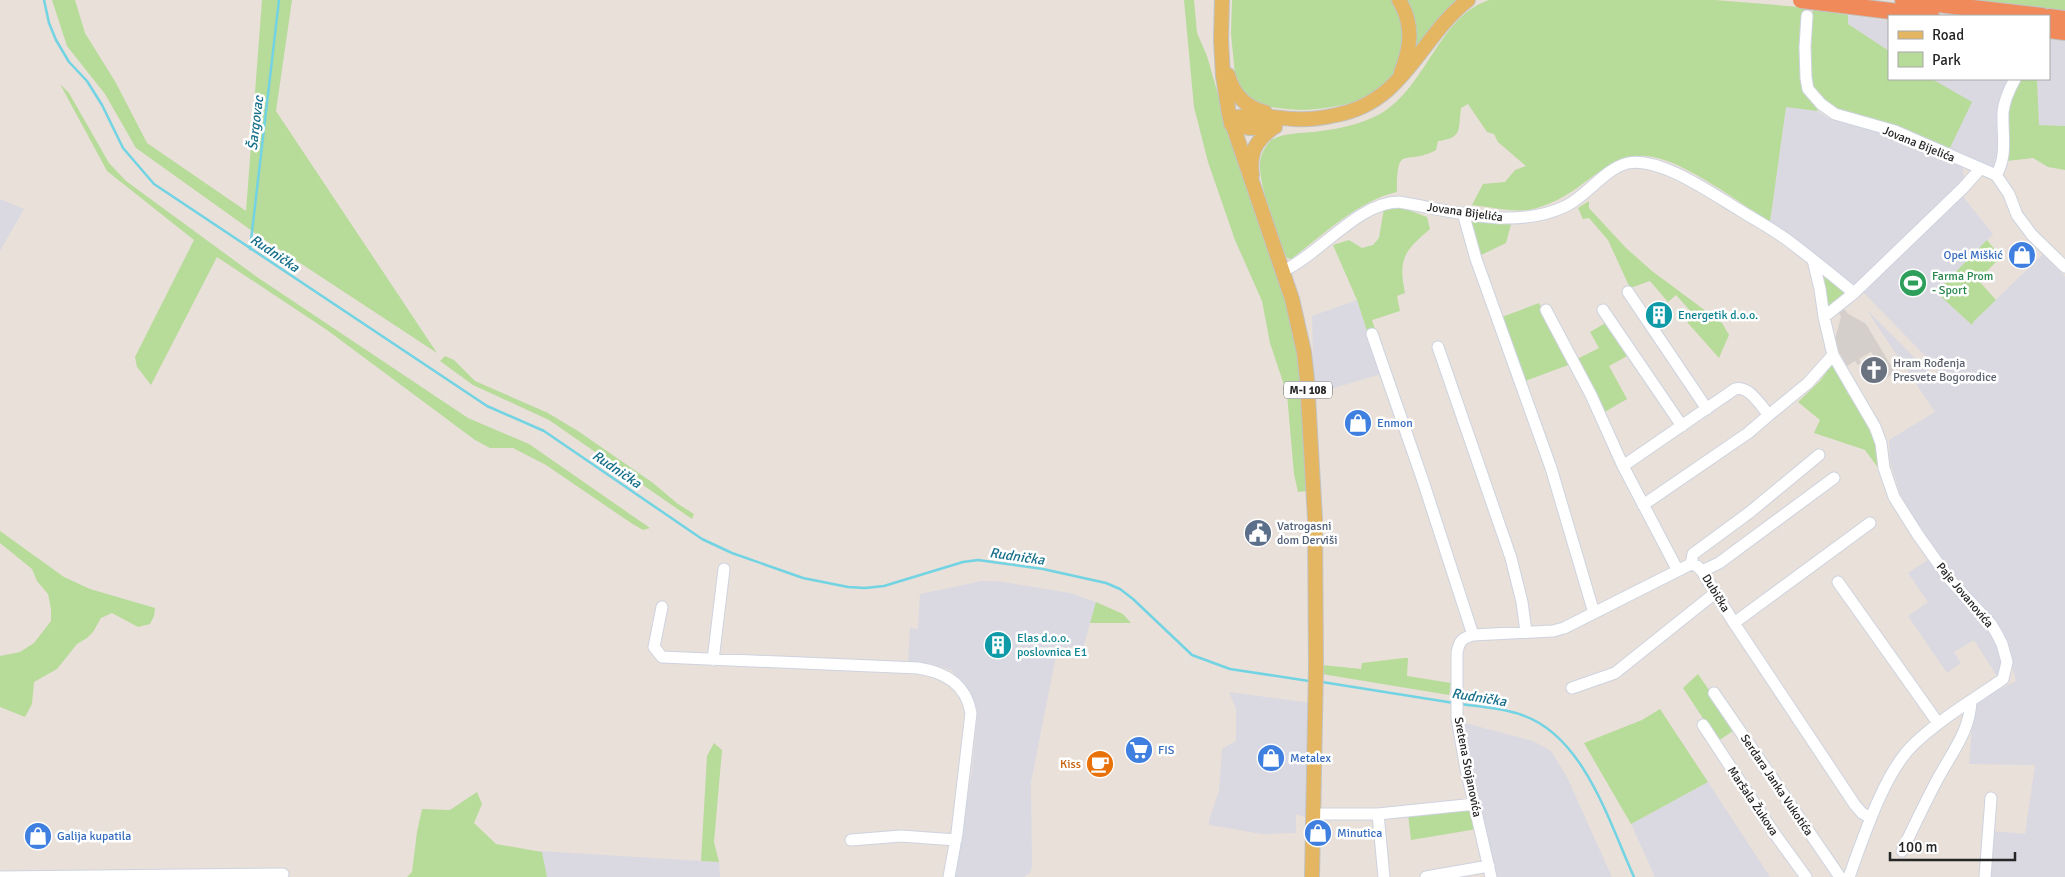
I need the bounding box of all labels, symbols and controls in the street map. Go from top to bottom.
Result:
legend [1888,15,2050,80]
text: Road [1932,26,1964,44]
text: Park [1932,51,1961,69]
water label: Šargovac [244,94,267,151]
street label: Jovana Bijelića [1880,123,1957,166]
street label: Jovana Bijelića [1426,200,1504,225]
water label: Rudnička [247,231,303,276]
shop icon: Opel Miškić [2007,240,2037,270]
place label: Opel Miškić [1944,248,2003,263]
sports icon: Farma Prom - Sport [1898,268,1928,298]
place label: Farma Prom - Sport [1932,269,1993,298]
building icon: Energetik d.o.o. [1644,300,1674,330]
place label: Energetik d.o.o. [1678,308,1758,323]
church icon: Hram Rođenja Presvete Bogorodice [1859,355,1889,385]
place label: Hram Rođenja Presvete Bogorodice [1893,356,1997,385]
road number: M-I 108 [1284,382,1332,398]
shop icon: Enmon [1343,408,1373,438]
place label: Enmon [1377,416,1413,431]
water label: Rudnička [589,447,645,492]
public building icon: Vatrogasni dom Derviši [1243,518,1273,548]
place label: Vatrogasni dom Derviši [1277,519,1337,548]
water label: Rudnička [988,544,1046,569]
street label: Paje Jovanovića [1933,560,1996,631]
street label: Dubička [1698,572,1733,615]
building icon: Elas d.o.o. poslovnica E1 [983,630,1013,660]
place label: Elas d.o.o. poslovnica E1 [1017,631,1087,660]
water label: Rudnička [1450,685,1508,710]
street label: Sretena Stojanovića [1450,716,1485,818]
street label: Serdara Janka Vukotića [1737,732,1816,839]
supermarket icon: FIS [1124,735,1154,765]
place label: FIS [1158,743,1175,758]
shop icon: Metalex [1256,743,1286,773]
cafe icon: Kiss [1085,749,1115,779]
place label: Metalex [1290,751,1331,766]
place label: Kiss [1060,757,1081,772]
street label: Maršala Žukova [1724,764,1781,839]
shop icon: Minutica [1303,818,1333,848]
shop icon: Galija kupatila [23,821,53,851]
place label: Minutica [1337,826,1382,841]
place label: Galija kupatila [57,829,131,844]
scale bar [1890,830,2015,862]
text: 100 m [1898,838,1938,856]

